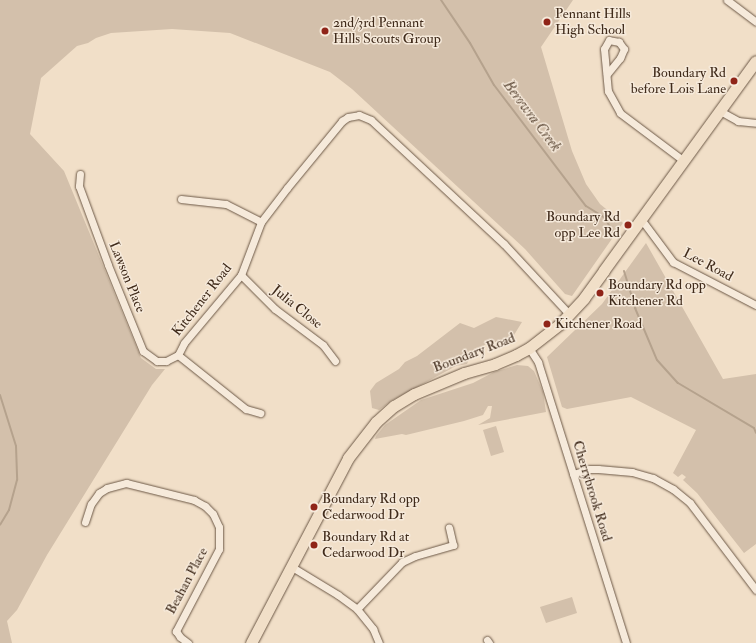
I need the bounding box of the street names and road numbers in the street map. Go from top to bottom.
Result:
street label: Lawson Place [105,239,149,315]
street label: Lee Road [680,245,736,285]
street label: Kitchener Road [169,260,235,340]
street label: Julia Close [268,282,326,332]
street label: Boundary Road [431,330,517,376]
street label: Cherrybrook Road [569,439,615,543]
street label: Beahan Place [162,545,212,617]

